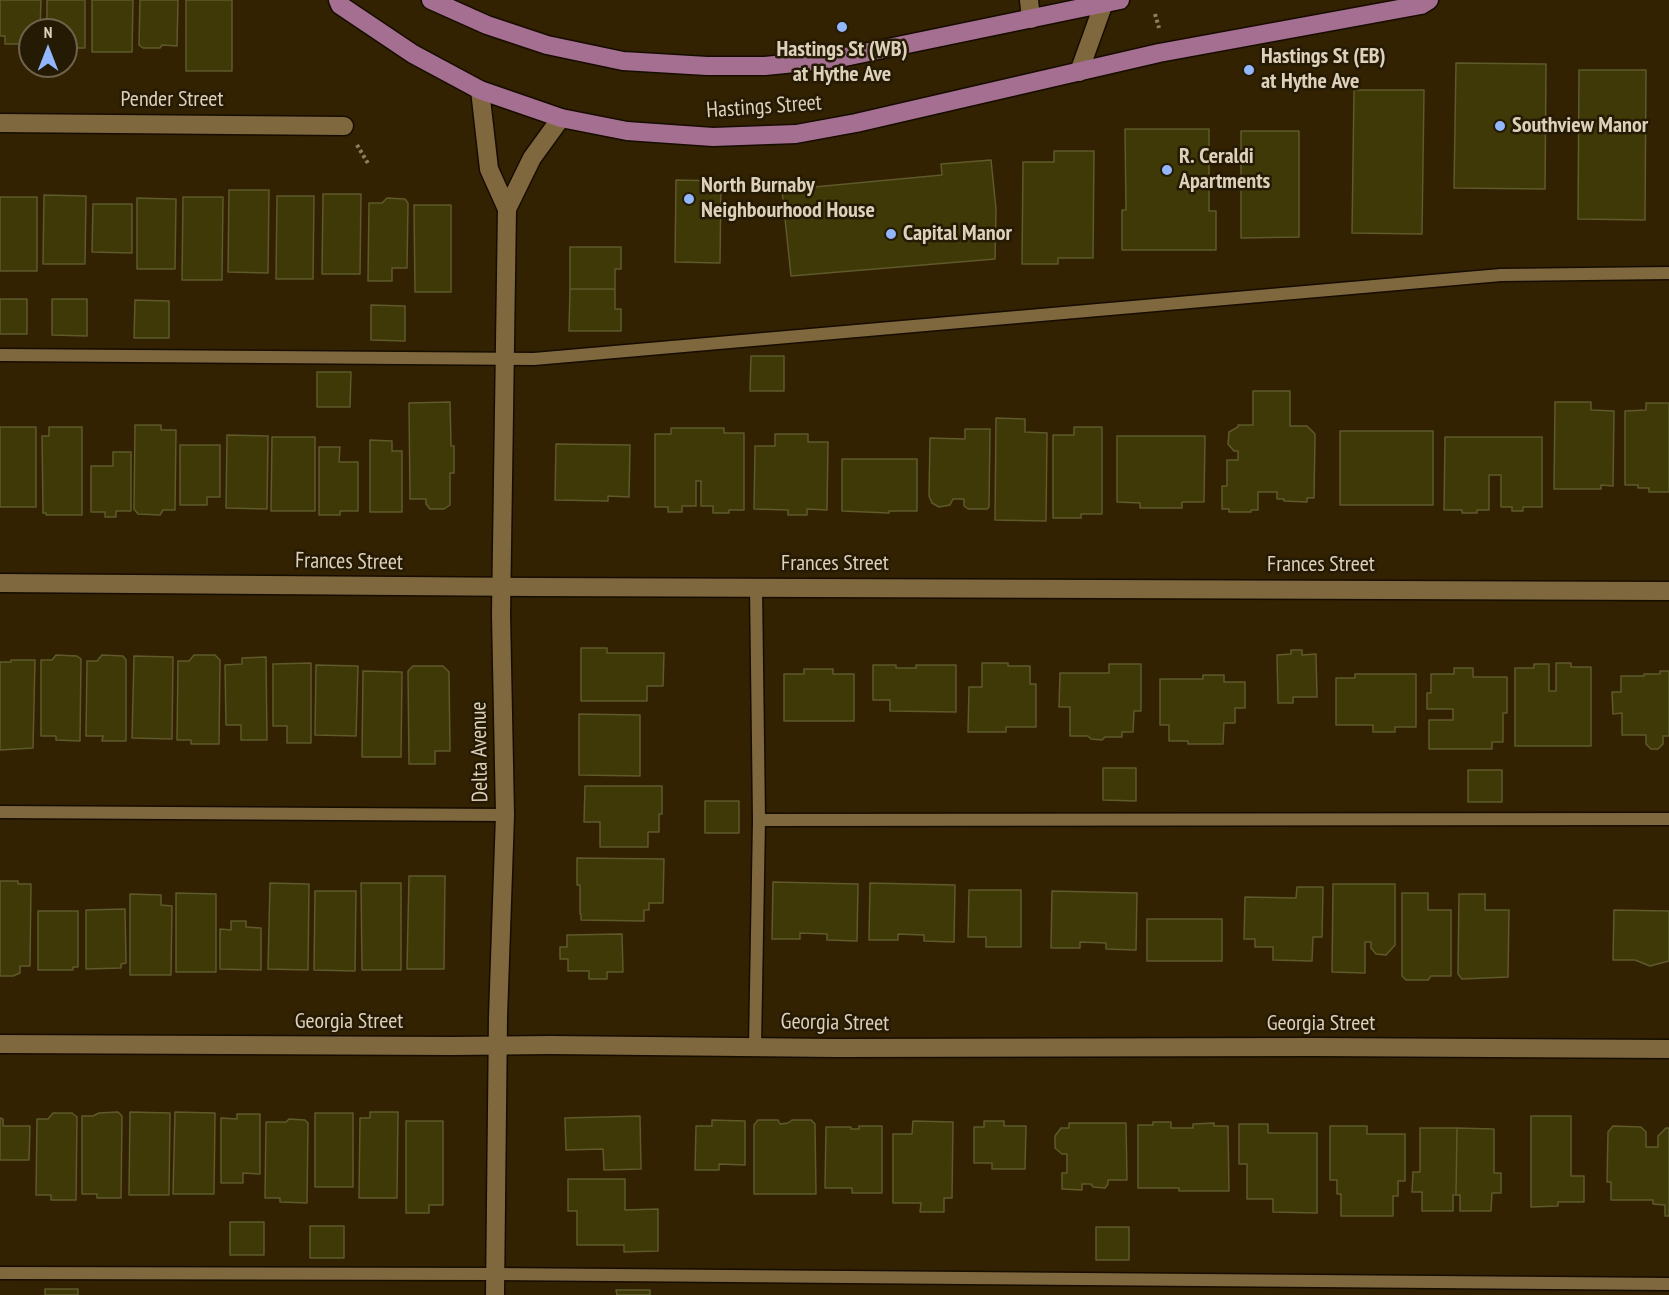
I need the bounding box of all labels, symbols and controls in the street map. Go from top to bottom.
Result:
north arrow [18,18,78,78]
marker: Hastings St (WB) at Hythe Ave [835,20,849,34]
text: N [44,22,52,42]
place label: Hastings St (WB) at Hythe Ave [776,37,908,88]
place label: Hastings St (EB) at Hythe Ave [1261,44,1386,96]
marker: Hastings St (EB) at Hythe Ave [1242,63,1256,77]
street label: Pender Street [121,87,223,113]
street label: Hastings Street [705,90,823,124]
place label: Southview Manor [1512,113,1648,139]
marker: Southview Manor [1493,119,1507,133]
place label: R. Ceraldi Apartments [1179,144,1270,196]
marker: R. Ceraldi Apartments [1160,163,1174,177]
place label: North Burnaby Neighbourhood House [701,173,875,224]
marker: North Burnaby Neighbourhood House [682,192,696,206]
place label: Capital Manor [903,221,1012,247]
marker: Capital Manor [884,227,898,241]
street label: Frances Street [295,548,403,576]
street label: Frances Street [781,551,889,577]
street label: Frances Street [1267,552,1375,578]
street label: Delta Avenue [466,701,494,803]
street label: Georgia Street [295,1009,403,1035]
street label: Georgia Street [781,1009,889,1037]
street label: Georgia Street [1267,1011,1375,1037]

